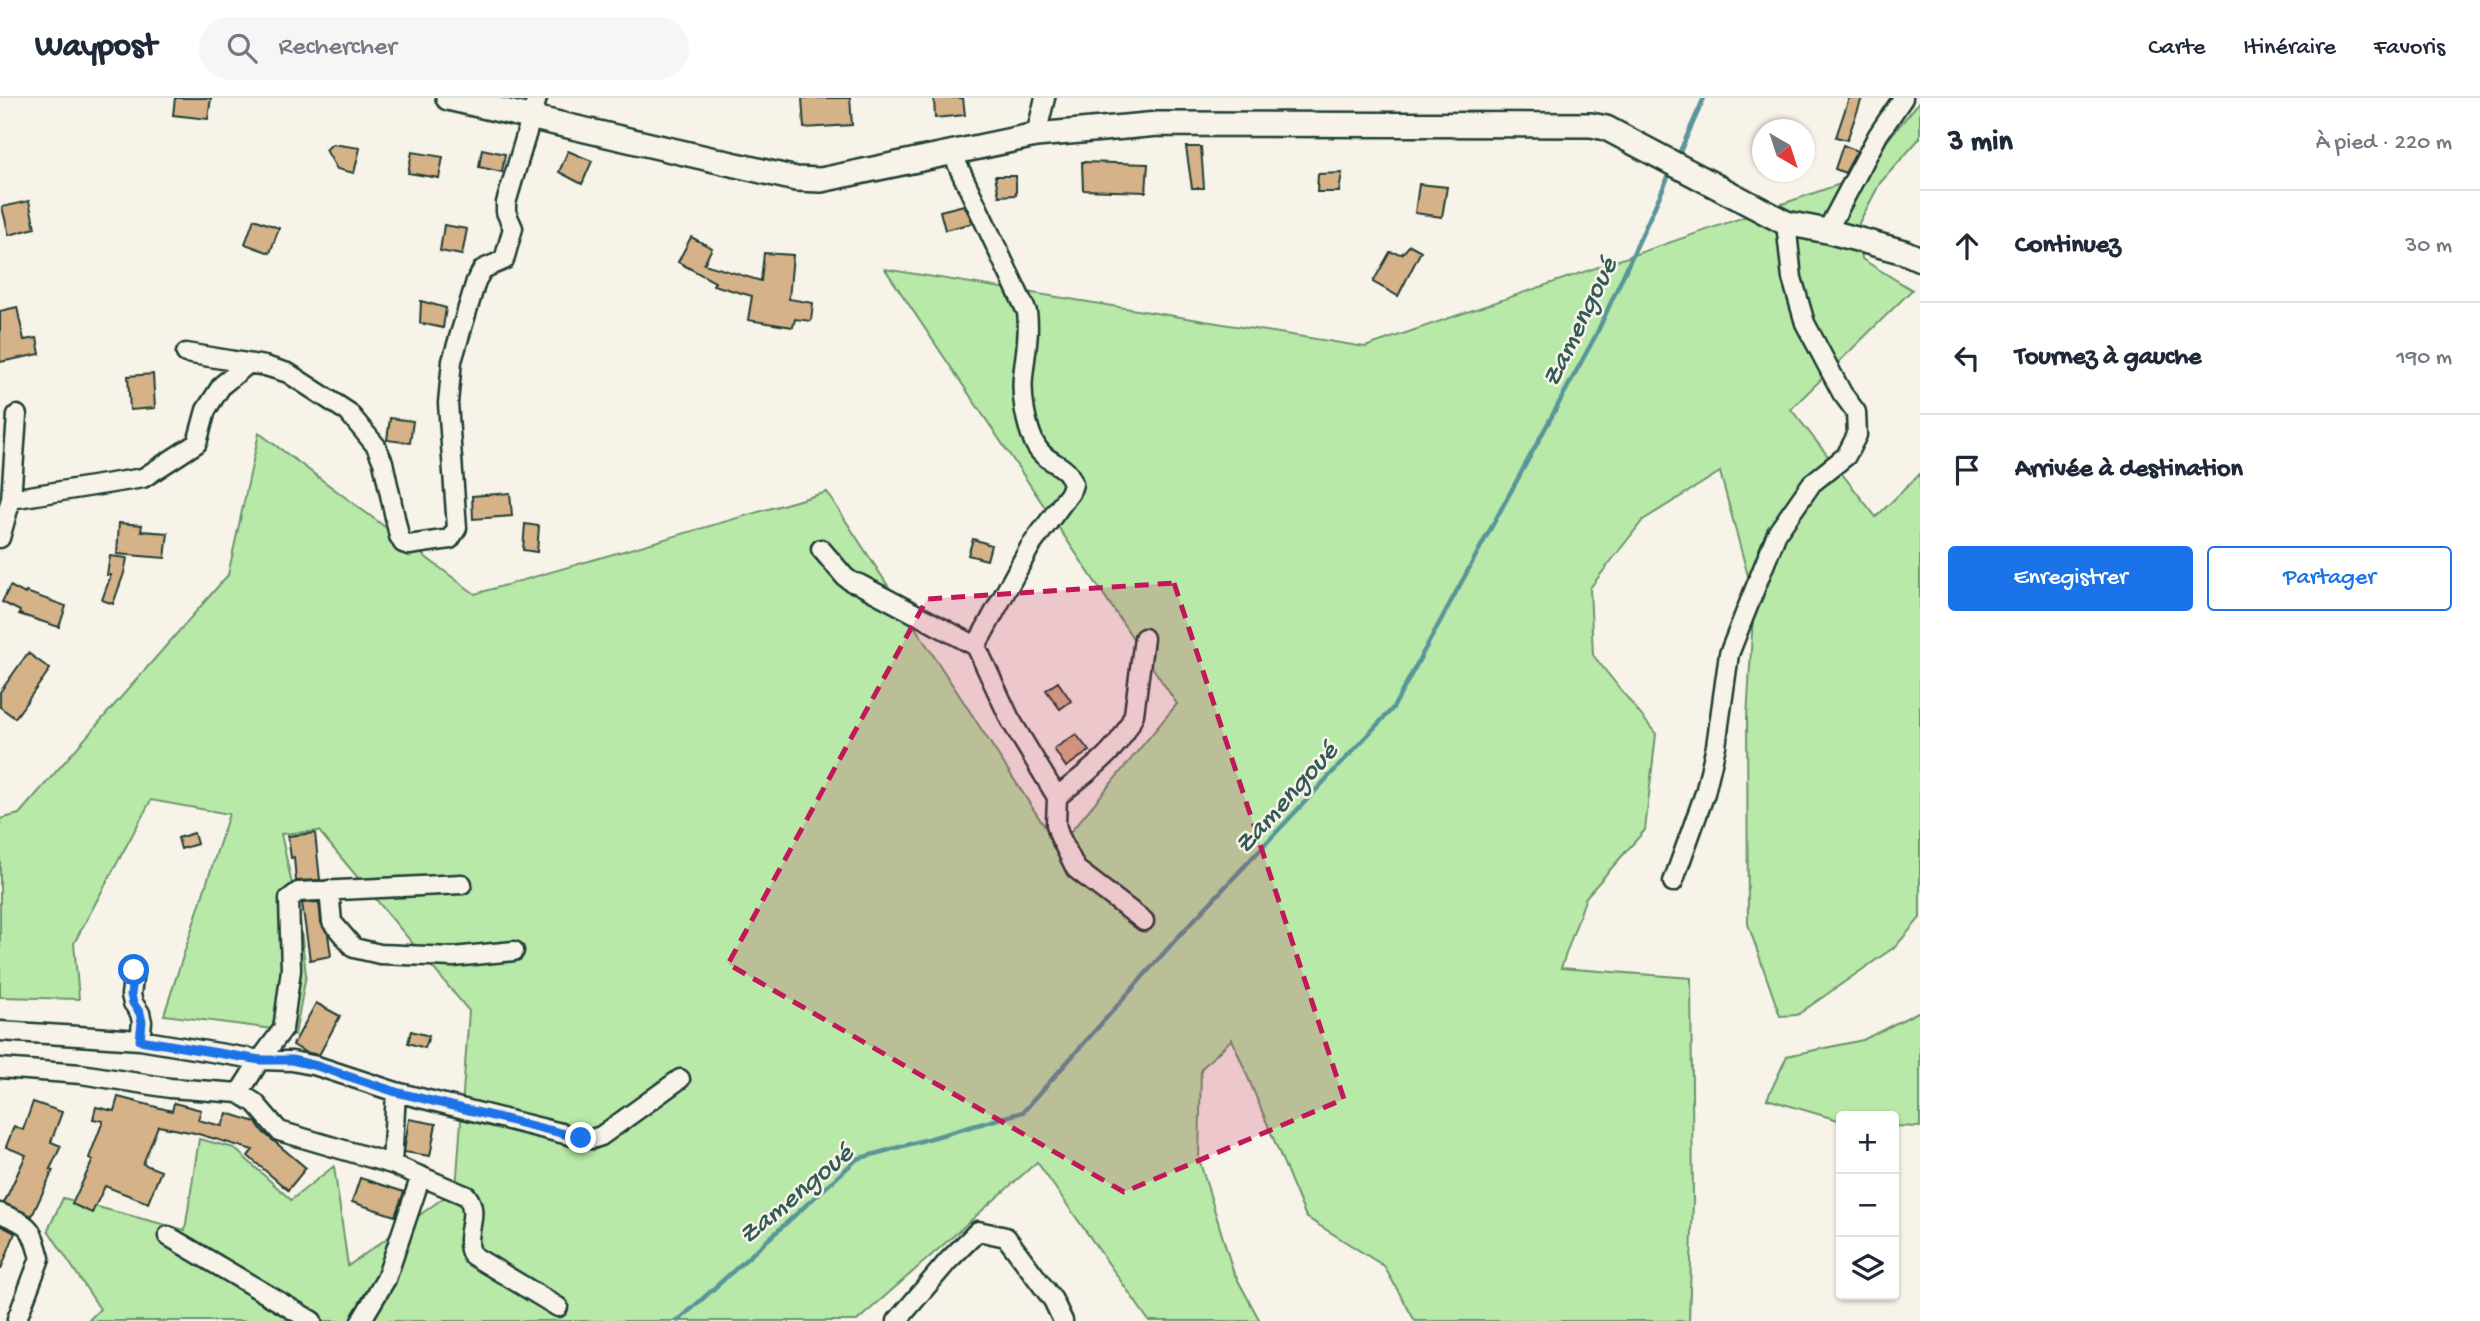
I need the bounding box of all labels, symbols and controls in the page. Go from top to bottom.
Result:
search box [199,17,689,80]
text: Waypost [35,29,157,67]
icon: search [223,29,261,67]
text: Rechercher [279,33,397,64]
text: Carte [2148,34,2205,63]
text: Itinéraire [2243,34,2336,63]
text: Favoris [2374,34,2445,63]
north arrow [1752,119,1815,182]
text: 3 min [1948,126,2013,161]
text: À pied · 220 m [2316,130,2452,157]
icon: ahead [1948,227,1986,265]
text: Continuez [2015,231,2121,262]
text: 30 m [2405,233,2452,260]
water label: Zamengoué [1536,252,1627,393]
icon: left [1948,339,1986,377]
text: Tournez à gauche [2015,343,2202,374]
text: 190 m [2396,345,2452,372]
icon: arrive [1948,451,1986,489]
text: Arrivée à destination [2015,455,2243,486]
button: Enregistrer [1948,546,2193,611]
button: Partager [2207,546,2452,611]
water label: Zamengoué [1228,735,1347,862]
route start [118,954,149,985]
map controls [1836,1111,1899,1300]
button: + [1836,1111,1899,1174]
route end [565,1122,596,1153]
water label: Zamengoué [733,1137,862,1253]
button: − [1836,1174,1899,1237]
button: layers [1836,1237,1899,1300]

